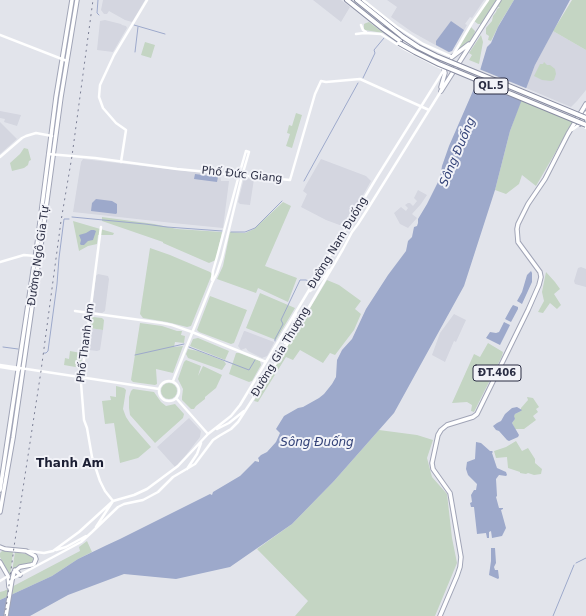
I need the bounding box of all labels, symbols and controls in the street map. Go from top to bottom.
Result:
road number: QL.5 [474,78,508,94]
water label: Sông Đuống [437,115,479,189]
street label: Phố Đức Giang [201,164,283,186]
street label: Đường Nam Đuống [305,195,371,291]
street label: Đường Ngô Gia Tự [25,205,53,307]
street label: Phố Thanh Am [75,303,97,383]
street label: Đường Gia Thượng [249,305,313,399]
road number: ĐT.406 [473,365,521,381]
water label: Sông Đuống [280,436,354,450]
district label: Thanh Am [36,457,104,471]

